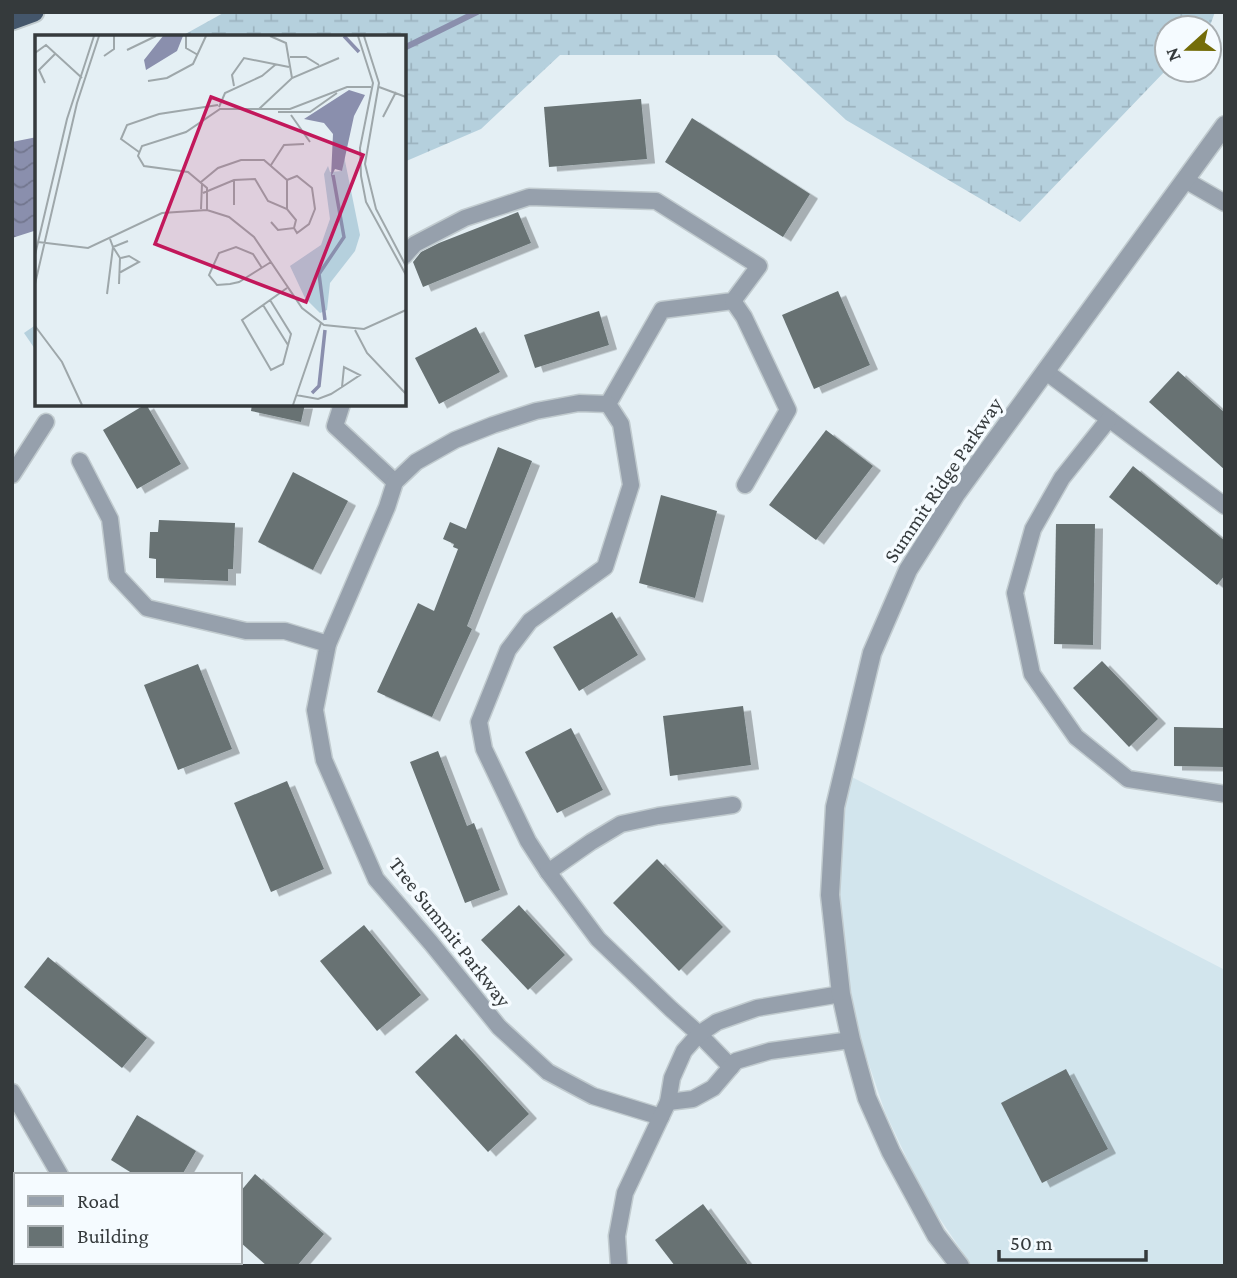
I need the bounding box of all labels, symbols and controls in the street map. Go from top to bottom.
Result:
north arrow [1153,14,1223,84]
inset map [35,35,406,406]
text: N [1160,45,1185,65]
street label: Summit Ridge Parkway [879,393,1007,567]
street label: Tree Summit Parkway [384,852,516,1012]
legend [14,1173,242,1264]
text: Road [77,1189,120,1213]
scale bar [999,1218,1146,1262]
text: Building [77,1224,149,1248]
text: 50 m [1010,1231,1053,1255]

